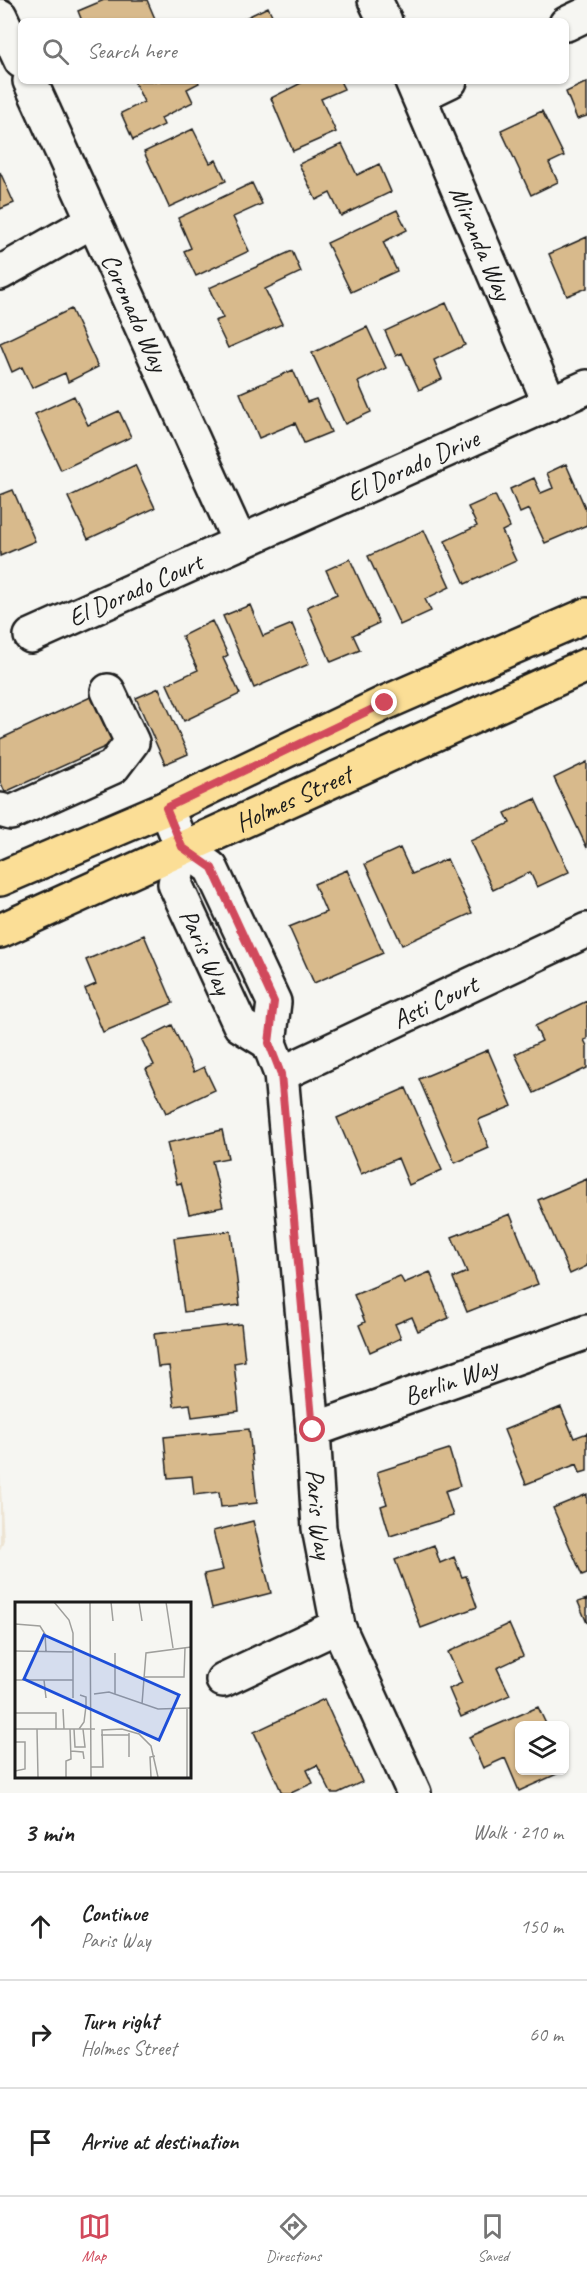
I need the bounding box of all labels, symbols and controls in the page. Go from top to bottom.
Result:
search box [18,18,569,84]
icon: search [39,35,72,68]
text: Search here [87,37,177,65]
street label: Miranda Way [442,181,521,307]
street label: Coronado Way [94,248,177,378]
street label: El Dorado Drive [341,421,485,509]
street label: El Dorado Court [63,544,209,634]
route end [371,689,397,715]
street label: Holmes Street [230,756,360,839]
street label: Paris Way [172,904,241,1001]
street label: Asti Court [387,966,485,1036]
street label: Berlin Way [399,1348,504,1413]
route start [299,1416,325,1442]
street label: Paris Way [299,1468,341,1564]
inset map [15,1602,190,1778]
map controls [515,1721,569,1775]
button: layers [515,1721,569,1775]
text: 3 min [24,1816,74,1849]
text: Walk · 210 m [473,1820,563,1845]
text: Continue [81,1900,147,1928]
icon: ahead [24,1910,57,1943]
text: 150 m [520,1914,563,1939]
text: Paris Way [81,1928,150,1953]
text: Turn right [81,2008,158,2036]
icon: right [24,2018,57,2051]
text: 60 m [529,2022,563,2047]
text: Holmes Street [81,2036,177,2061]
icon: arrive [24,2126,57,2159]
text: Arrive at destination [81,2128,238,2156]
tab: Map [78,2210,111,2266]
tab: Directions [266,2210,321,2266]
tab: Saved [476,2210,509,2266]

